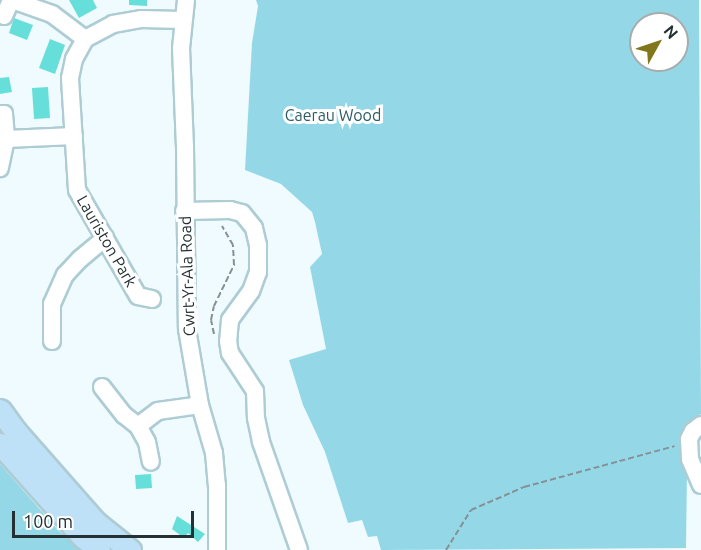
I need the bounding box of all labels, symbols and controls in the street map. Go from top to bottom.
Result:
north arrow [629,12,689,72]
text: N [661,21,682,42]
park label: Caerau Wood [285,105,381,125]
street label: Lauriston Park [73,192,141,290]
street label: Cwrt-Yr-Ala Road [175,215,199,337]
scale bar [15,499,196,537]
text: 100 m [23,511,73,531]

